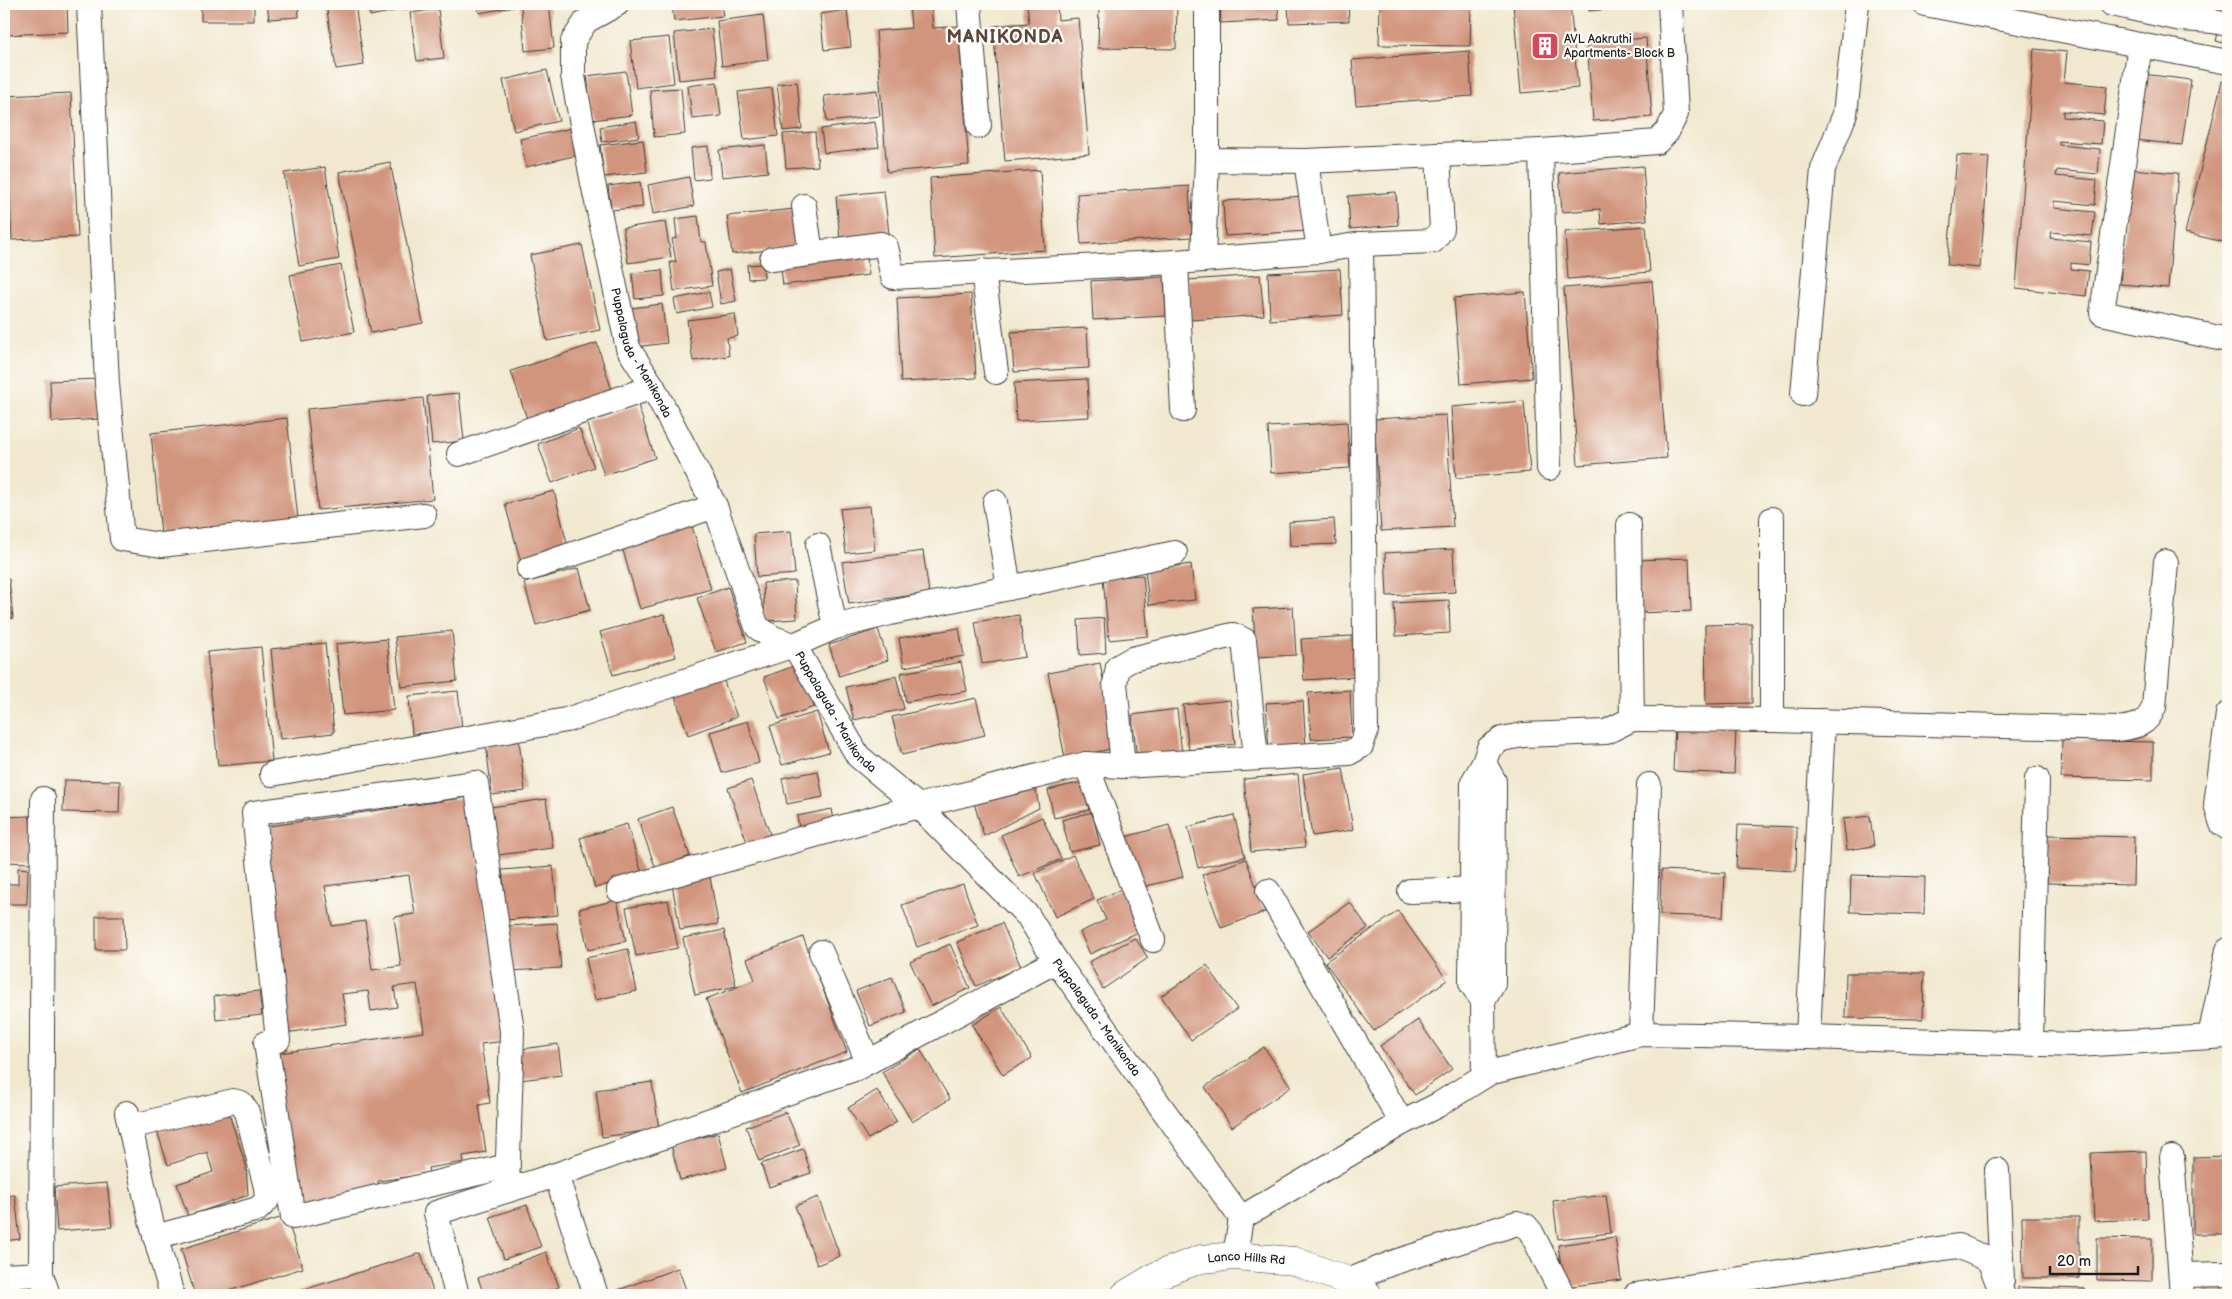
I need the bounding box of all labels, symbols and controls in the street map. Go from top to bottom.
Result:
district label: MANIKONDA [947,27,1064,48]
building icon: AVL Aakruthi Apartments- Block B [1530,31,1560,61]
place label: AVL Aakruthi Apartments- Block B [1564,32,1675,61]
street label: Puppalaguda - Manikonda [607,286,675,421]
street label: Puppalaguda - Manikonda [791,649,879,776]
street label: Puppalaguda - Manikonda [1049,956,1144,1079]
scale bar [2050,1244,2137,1276]
street label: Lanco Hills Rd [1207,1249,1286,1268]
text: 20 m [2057,1252,2091,1271]

